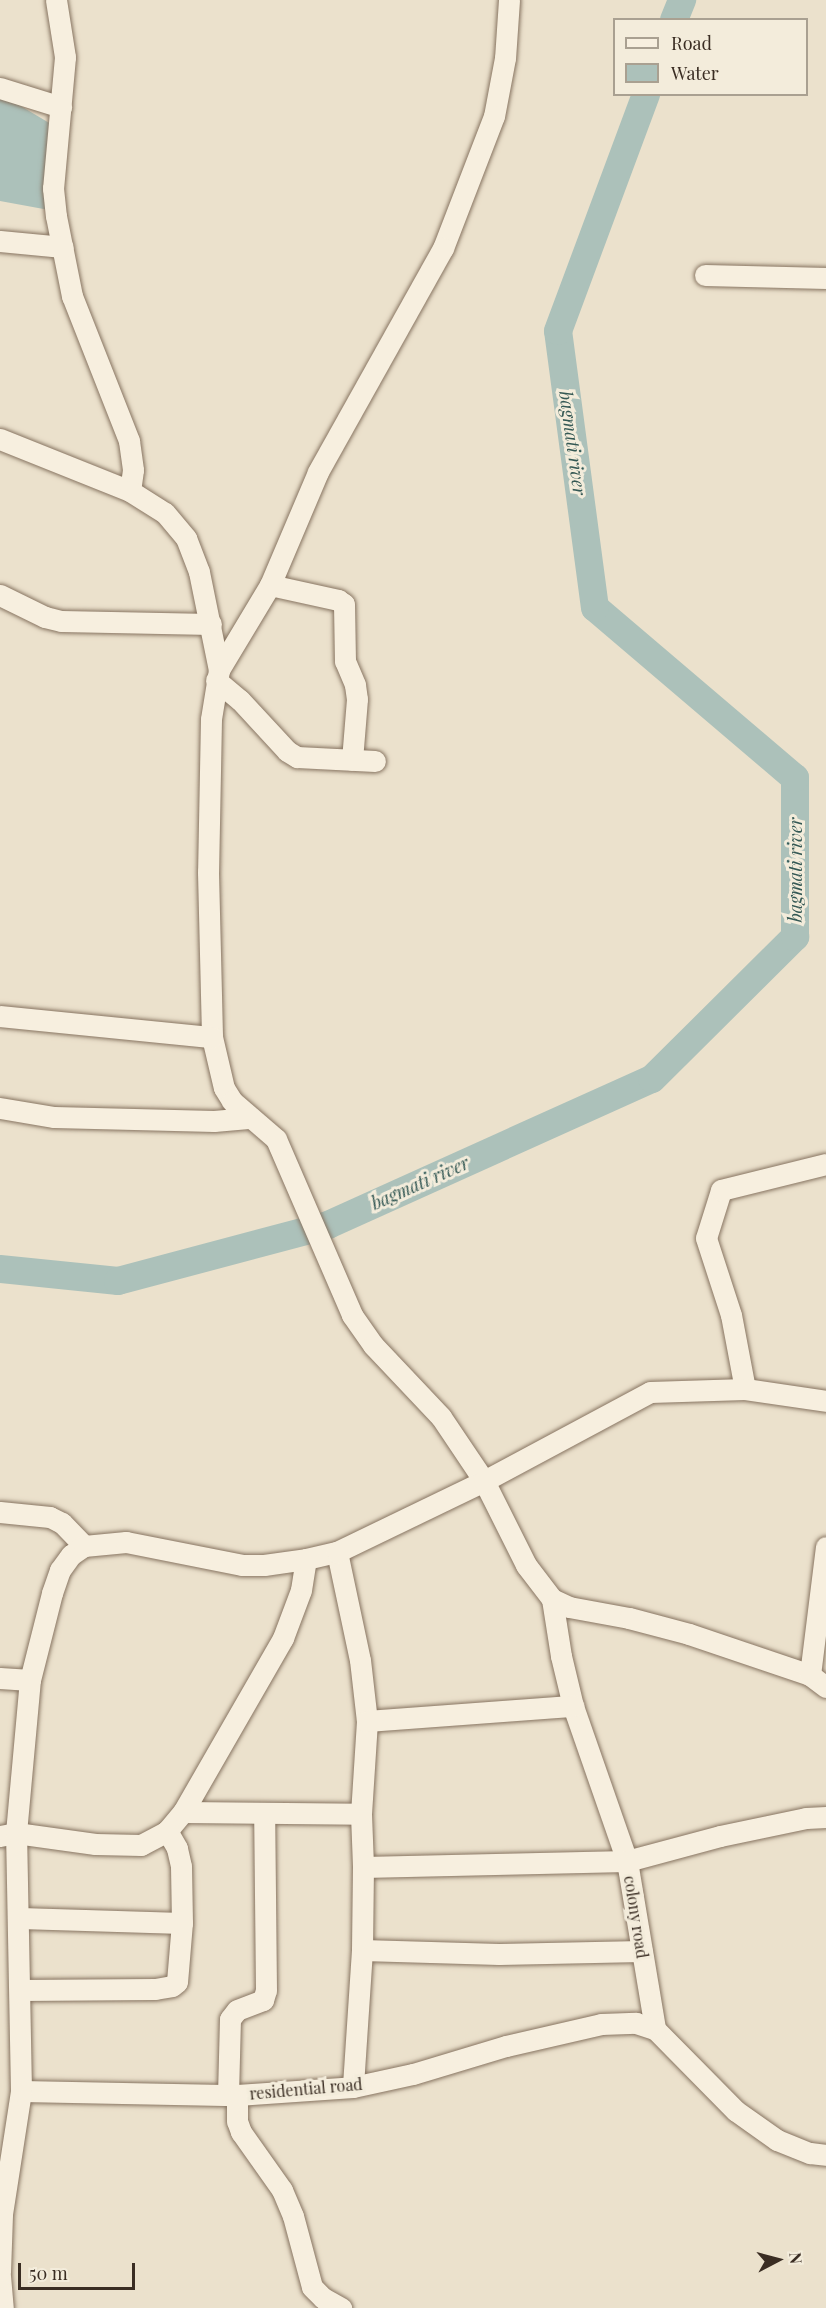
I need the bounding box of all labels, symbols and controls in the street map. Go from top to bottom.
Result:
legend [613,18,808,96]
text: Road [671,31,712,55]
text: Water [671,61,719,85]
water label: bagmati river [555,390,591,496]
water label: bagmati river [784,818,806,922]
water label: bagmati river [368,1152,472,1214]
street label: colony road [620,1874,652,1960]
street label: residential road [249,2074,363,2104]
north arrow [748,2230,808,2290]
scale bar [21,2251,138,2289]
text: N [785,2251,807,2265]
text: 50 m [29,2261,68,2285]

